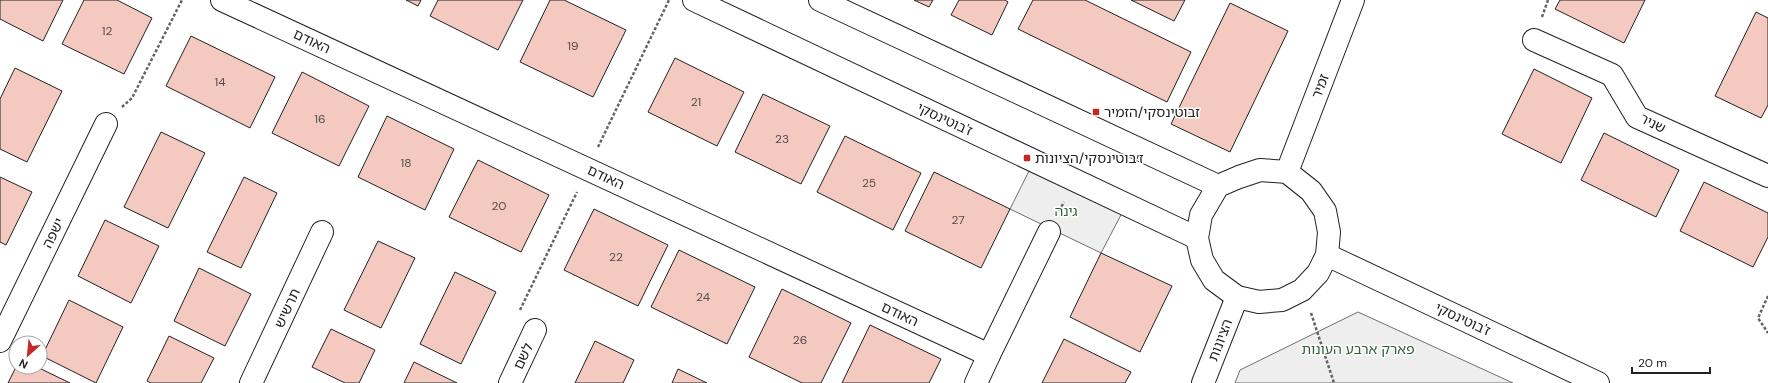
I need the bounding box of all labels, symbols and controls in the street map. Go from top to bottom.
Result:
house number: 12 [102,23,112,39]
street label: האודם [291,25,333,57]
house number: 19 [567,38,579,54]
street label: זמיר [1307,71,1333,101]
house number: 14 [214,74,226,90]
house number: 21 [691,94,701,110]
street label: ז'בוטינסקי [914,98,976,140]
place label: זבוטינסקי/הזמיר [1104,103,1200,121]
marker: זבוטינסקי/הזמיר [1091,107,1101,117]
street label: שניר [1637,109,1669,137]
house number: 16 [314,111,326,127]
house number: 23 [775,131,789,147]
place label: ז׳בוטינסקי/הציונות [1035,149,1144,167]
marker: ז׳בוטינסקי/הציונות [1022,153,1032,163]
house number: 18 [400,155,412,171]
street label: האודם [585,161,627,193]
house number: 25 [862,175,876,191]
house number: 20 [491,198,507,214]
park label: גינה [1055,202,1078,220]
house number: 27 [951,212,965,228]
street label: ישפה [38,215,68,251]
house number: 22 [609,249,623,265]
street label: תרשיש [270,285,304,331]
house number: 24 [696,289,710,305]
street label: האודם [879,298,921,330]
street label: ז'בוטינסקי [1432,298,1494,340]
street label: הציונות [1204,316,1236,364]
house number: 26 [793,332,807,348]
north arrow [8,335,48,375]
street label: לשם [509,340,537,372]
park label: פארק ארבע העונות [1301,340,1415,358]
scale bar [1632,349,1710,375]
text: 20 m [1638,355,1667,371]
text: N [17,356,30,372]

